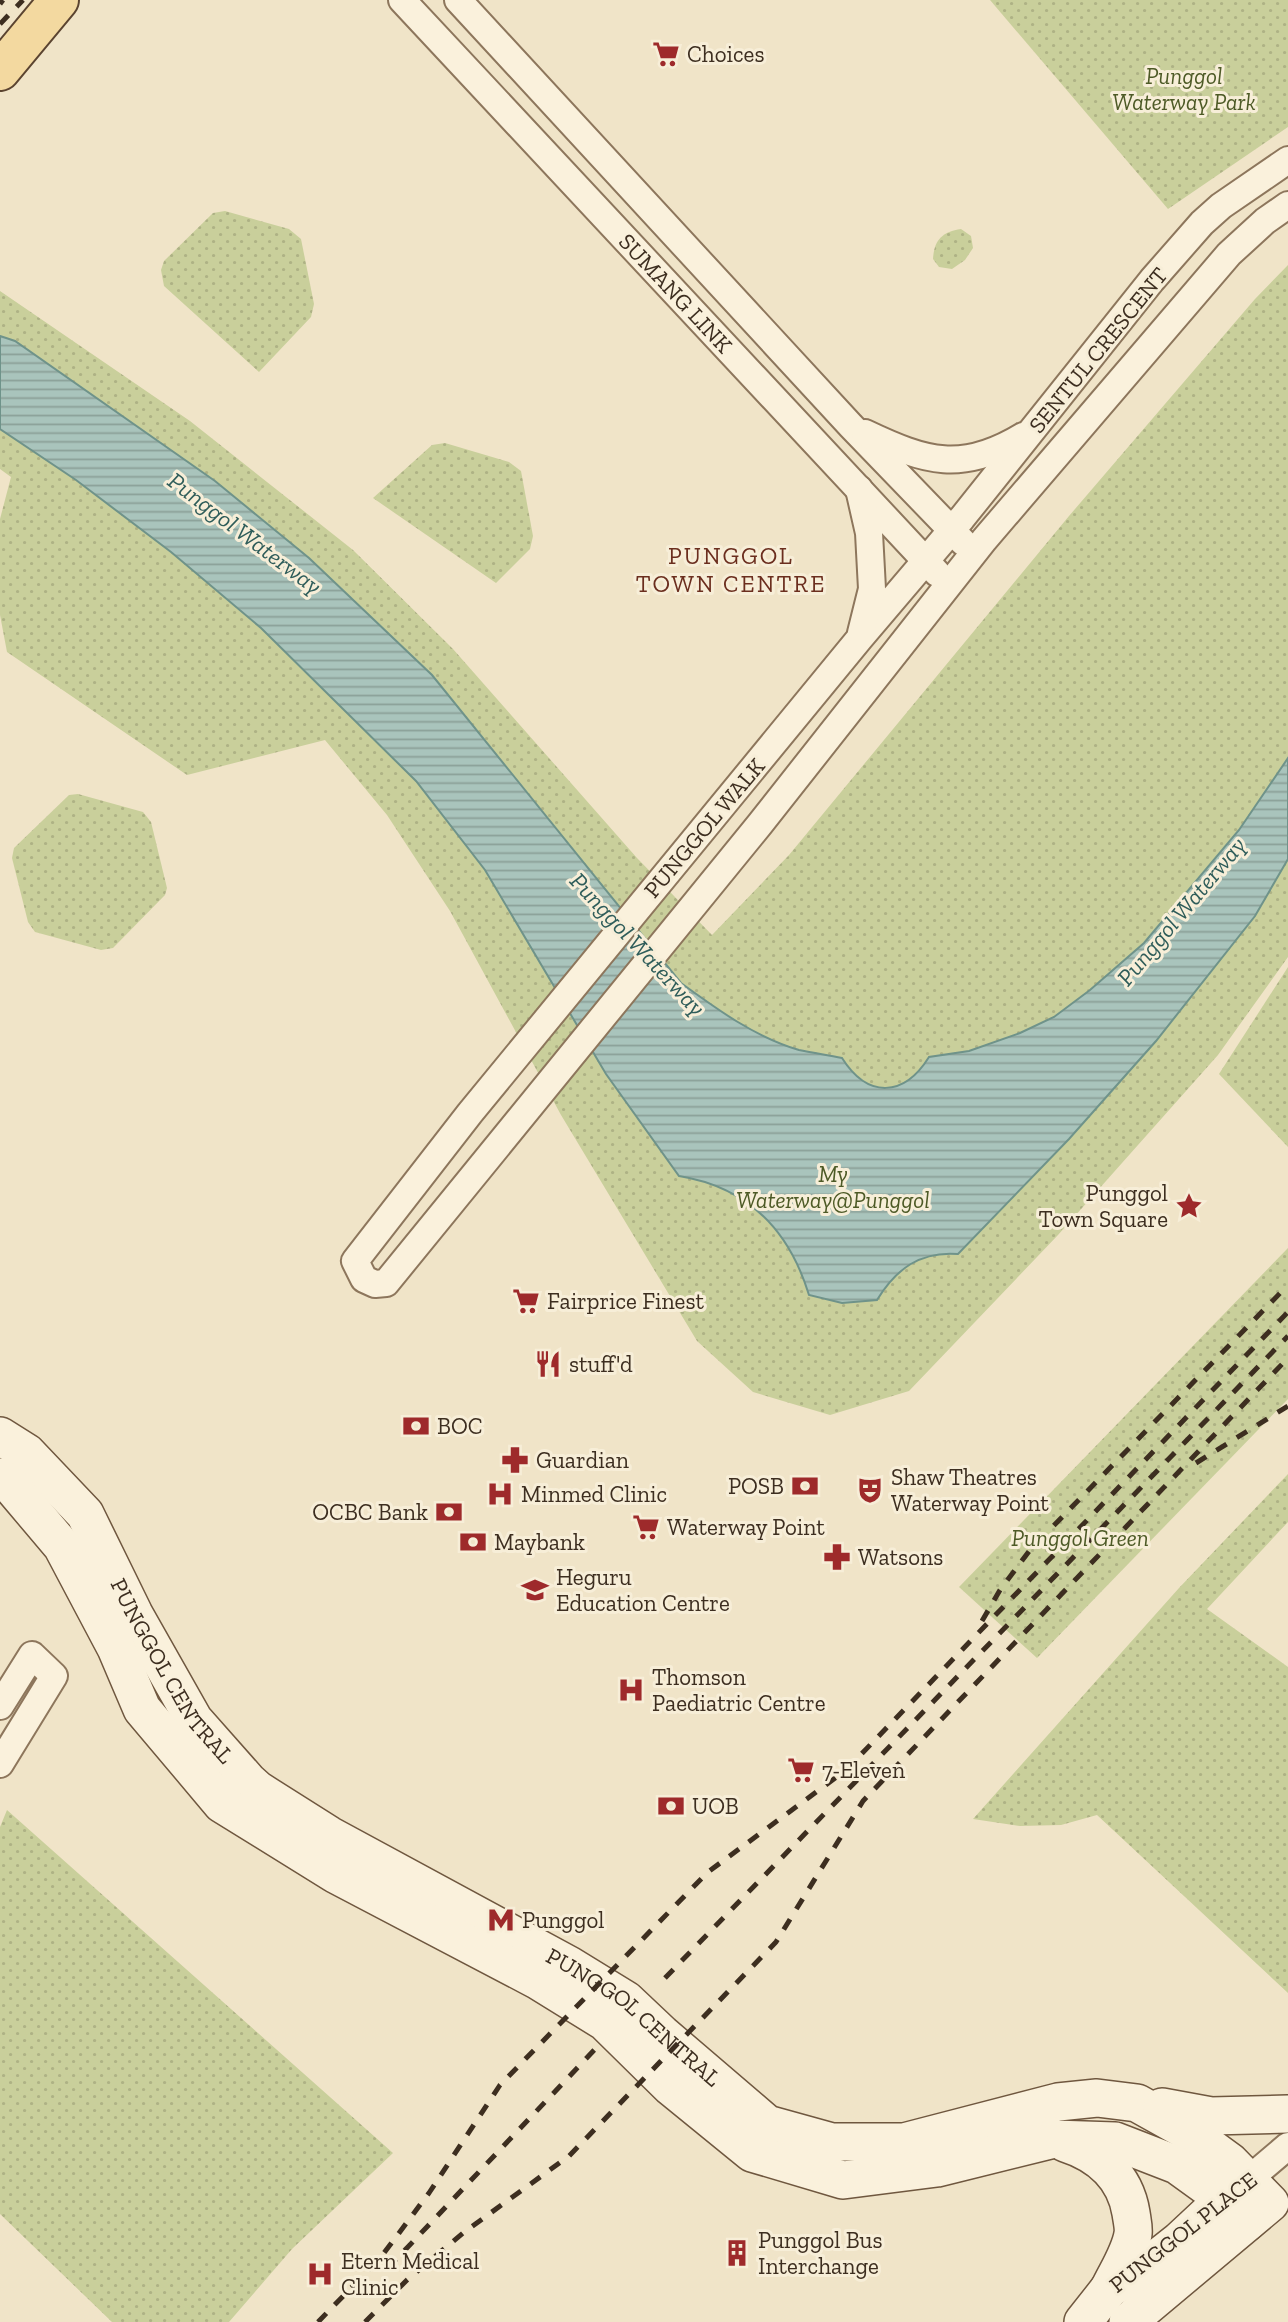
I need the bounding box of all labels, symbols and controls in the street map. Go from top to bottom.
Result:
supermarket icon: Choices [651,39,681,69]
place label: Choices [687,40,765,68]
park label: Punggol Waterway Park [1112,62,1256,116]
street label: SUMANG LINK [613,227,738,359]
street label: SENTUL CRESCENT [1023,261,1173,439]
water label: Punggol Waterway [162,466,328,600]
district label: PUNGGOL TOWN CENTRE [636,541,826,598]
street label: PUNGGOL WALK [638,752,771,903]
water label: Punggol Waterway [1110,831,1252,991]
water label: Punggol Waterway [564,866,712,1022]
park label: My Waterway@Punggol [736,1160,930,1214]
place label: Punggol Town Square [1039,1179,1168,1233]
place icon: Punggol Town Square [1174,1191,1204,1221]
supermarket icon: Fairprice Finest [511,1286,541,1316]
place label: Fairprice Finest [547,1287,704,1315]
restaurant icon: stuff'd [533,1349,563,1379]
place label: stuff'd [569,1350,633,1378]
bank icon: BOC [401,1411,431,1441]
place label: BOC [437,1412,483,1440]
pharmacy icon: Guardian [500,1445,530,1475]
place label: Guardian [536,1446,629,1474]
place label: Shaw Theatres Waterway Point [891,1463,1049,1517]
bank icon: POSB [790,1471,820,1501]
place label: POSB [728,1472,784,1500]
theatre icon: Shaw Theatres Waterway Point [855,1475,885,1505]
hospital icon: Minmed Clinic [485,1479,515,1509]
place label: Minmed Clinic [521,1480,667,1508]
bank icon: OCBC Bank [434,1497,464,1527]
place label: OCBC Bank [312,1498,428,1526]
supermarket icon: Waterway Point [631,1512,661,1542]
place label: Waterway Point [667,1513,825,1541]
park label: Punggol Green [1011,1524,1149,1552]
bank icon: Maybank [458,1527,488,1557]
place label: Maybank [494,1528,585,1556]
pharmacy icon: Watsons [822,1542,852,1572]
place label: Watsons [858,1543,943,1571]
place label: Heguru Education Centre [556,1563,730,1617]
street label: PUNGGOL CENTRAL [105,1574,240,1770]
school or university icon: Heguru Education Centre [520,1575,550,1605]
place label: Thomson Paediatric Centre [652,1663,826,1717]
hospital icon: Thomson Paediatric Centre [616,1675,646,1705]
supermarket icon: 7-Eleven [786,1755,816,1785]
place label: 7-Eleven [822,1756,905,1784]
bank icon: UOB [656,1791,686,1821]
place label: UOB [692,1792,739,1820]
metro station icon: Punggol [486,1905,516,1935]
place label: Punggol [522,1906,604,1934]
street label: PUNGGOL CENTRAL [541,1941,727,2092]
street label: PUNGGOL PLACE [1103,2166,1263,2298]
place label: Punggol Bus Interchange [758,2226,883,2280]
building icon: Punggol Bus Interchange [722,2238,752,2268]
place label: Etern Medical Clinic [341,2247,479,2301]
hospital icon: Etern Medical Clinic [305,2259,335,2289]

